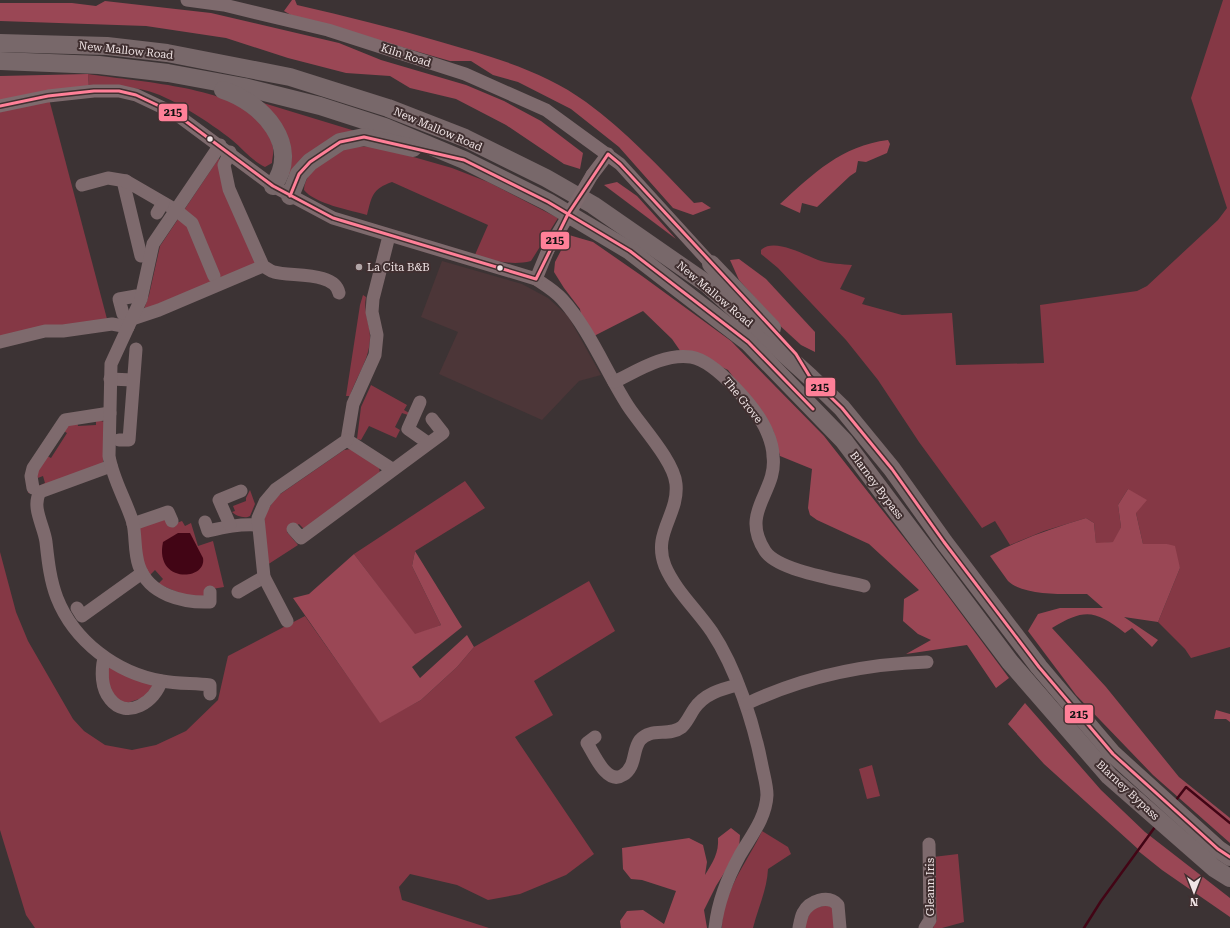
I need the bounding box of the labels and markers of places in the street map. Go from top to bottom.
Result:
unlabelled marker [205,134,215,144]
place label: La Cita B&B [367,261,430,274]
marker: La Cita B&B [354,262,364,272]
unlabelled marker [495,263,505,273]

